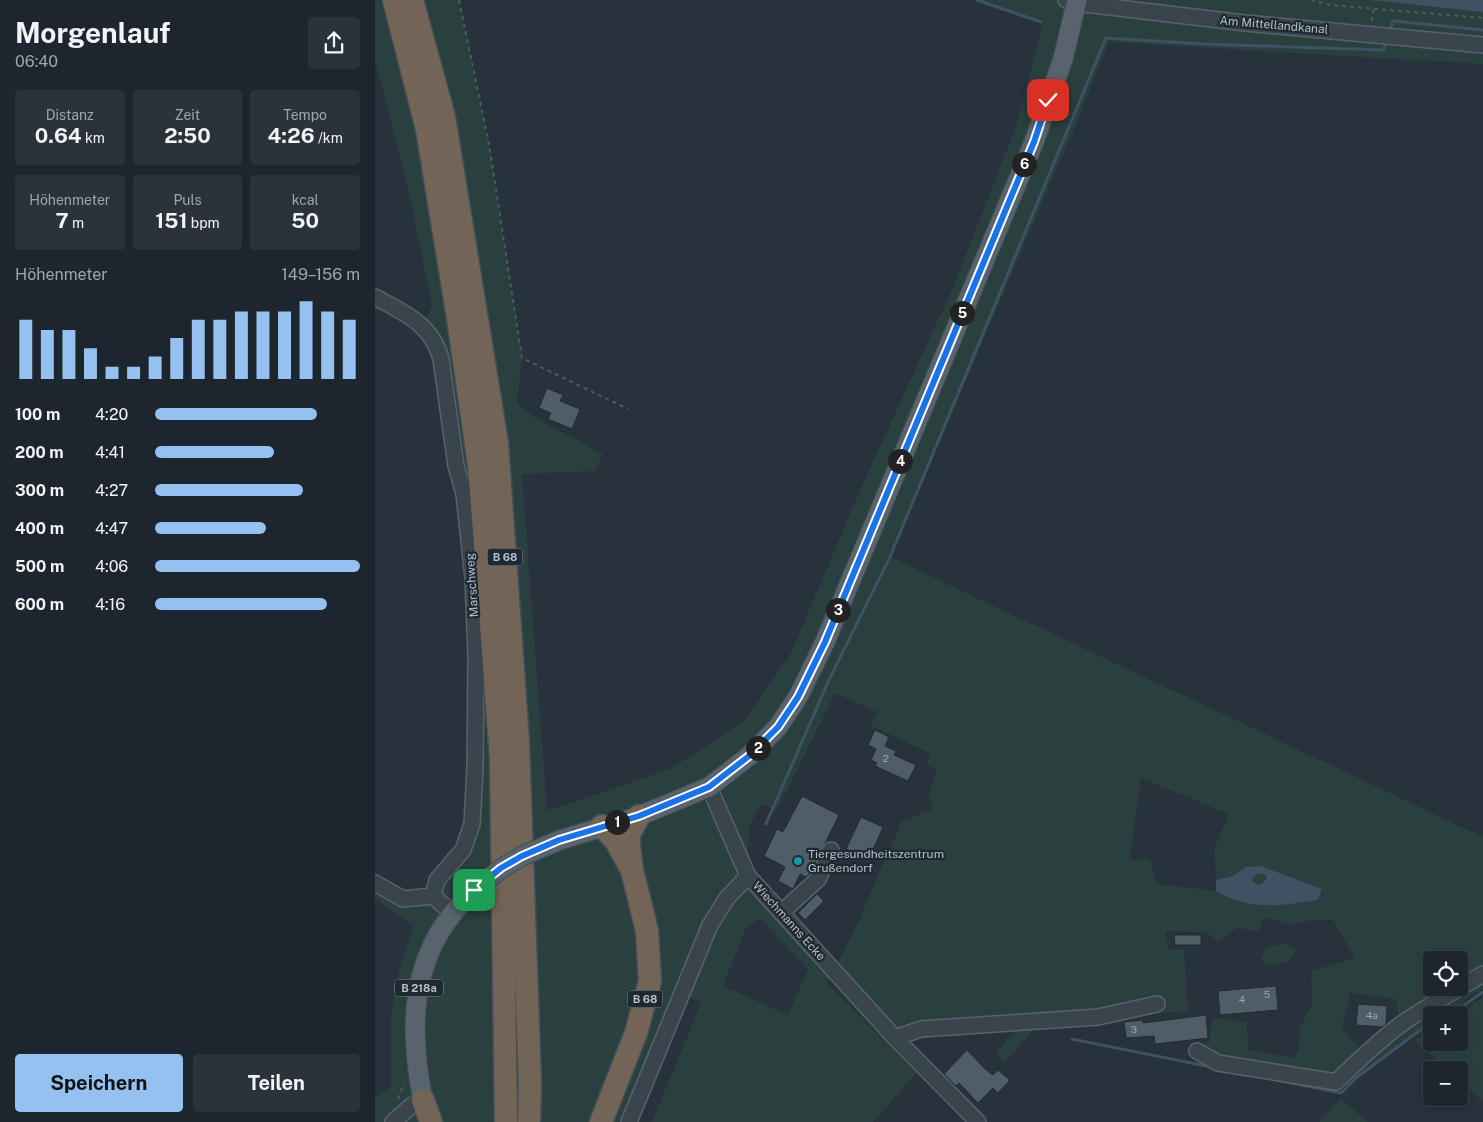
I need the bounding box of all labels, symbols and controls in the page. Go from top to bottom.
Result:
street label: Am Mittellandkanal [1219,13,1329,37]
text: Morgenlauf [15,16,170,49]
button: share [308,17,360,69]
text: 06:40 [15,52,58,71]
pin [1027,79,1069,121]
icon: check [1034,86,1062,114]
text: Distanz [46,107,94,123]
text: Zeit [175,107,200,123]
text: Tempo [283,107,327,123]
text: 0.64 [35,123,82,148]
text: 2:50 [164,123,211,148]
text: 4:26 [267,123,315,148]
text: km [82,130,105,146]
text: /km [315,130,343,146]
pin: 6 [1011,152,1037,176]
text: 6 [1020,156,1029,172]
text: Höhenmeter [29,192,110,208]
text: Puls [173,192,202,208]
text: kcal [292,192,319,208]
text: 7 [55,208,69,233]
text: 151 [155,208,187,233]
text: 50 [291,208,319,233]
text: m [69,215,84,231]
text: bpm [187,215,220,231]
text: Höhenmeter [15,265,108,284]
text: 149–156 m [281,265,360,284]
pin: 5 [949,300,975,326]
text: 5 [958,305,967,321]
text: 100 m [15,405,60,424]
text: 4:20 [95,405,128,424]
text: 200 m [15,443,64,462]
text: 4:41 [95,443,125,462]
pin: 4 [887,448,913,474]
text: 4 [896,453,905,469]
text: 300 m [15,481,64,500]
text: 4:27 [95,481,128,500]
text: 400 m [15,519,64,538]
text: 4:47 [95,519,128,538]
road number: B 68 [487,548,523,566]
street label: Marschweg [463,552,481,618]
text: 500 m [15,557,64,576]
text: 4:06 [95,557,128,576]
text: 600 m [15,595,64,614]
text: 4:16 [95,595,125,614]
pin: 3 [825,598,851,622]
text: 3 [834,602,843,618]
pin: 2 [745,736,771,760]
text: 2 [754,740,763,756]
house number: 2 [883,752,889,764]
pin: 1 [605,810,629,834]
text: 1 [615,814,621,830]
place label: Tiergesundheitszentrum Grußendorf [808,847,944,875]
marker: Tiergesundheitszentrum Grußendorf [792,855,804,867]
pin [453,869,495,911]
icon: arrive [460,876,488,904]
street label: Wiechmanns Ecke [750,879,828,963]
map controls [1423,951,1468,1106]
button: locate [1423,951,1468,996]
road number: B 218a [395,980,443,996]
house number: 5 [1264,988,1270,1000]
road number: B 68 [627,991,663,1008]
house number: 4 [1239,993,1245,1005]
button: + [1423,1006,1468,1051]
house number: 4a [1366,1009,1378,1021]
house number: 3 [1131,1023,1137,1035]
button: Speichern [15,1054,183,1112]
button: Teilen [193,1054,360,1112]
button: − [1423,1061,1468,1106]

